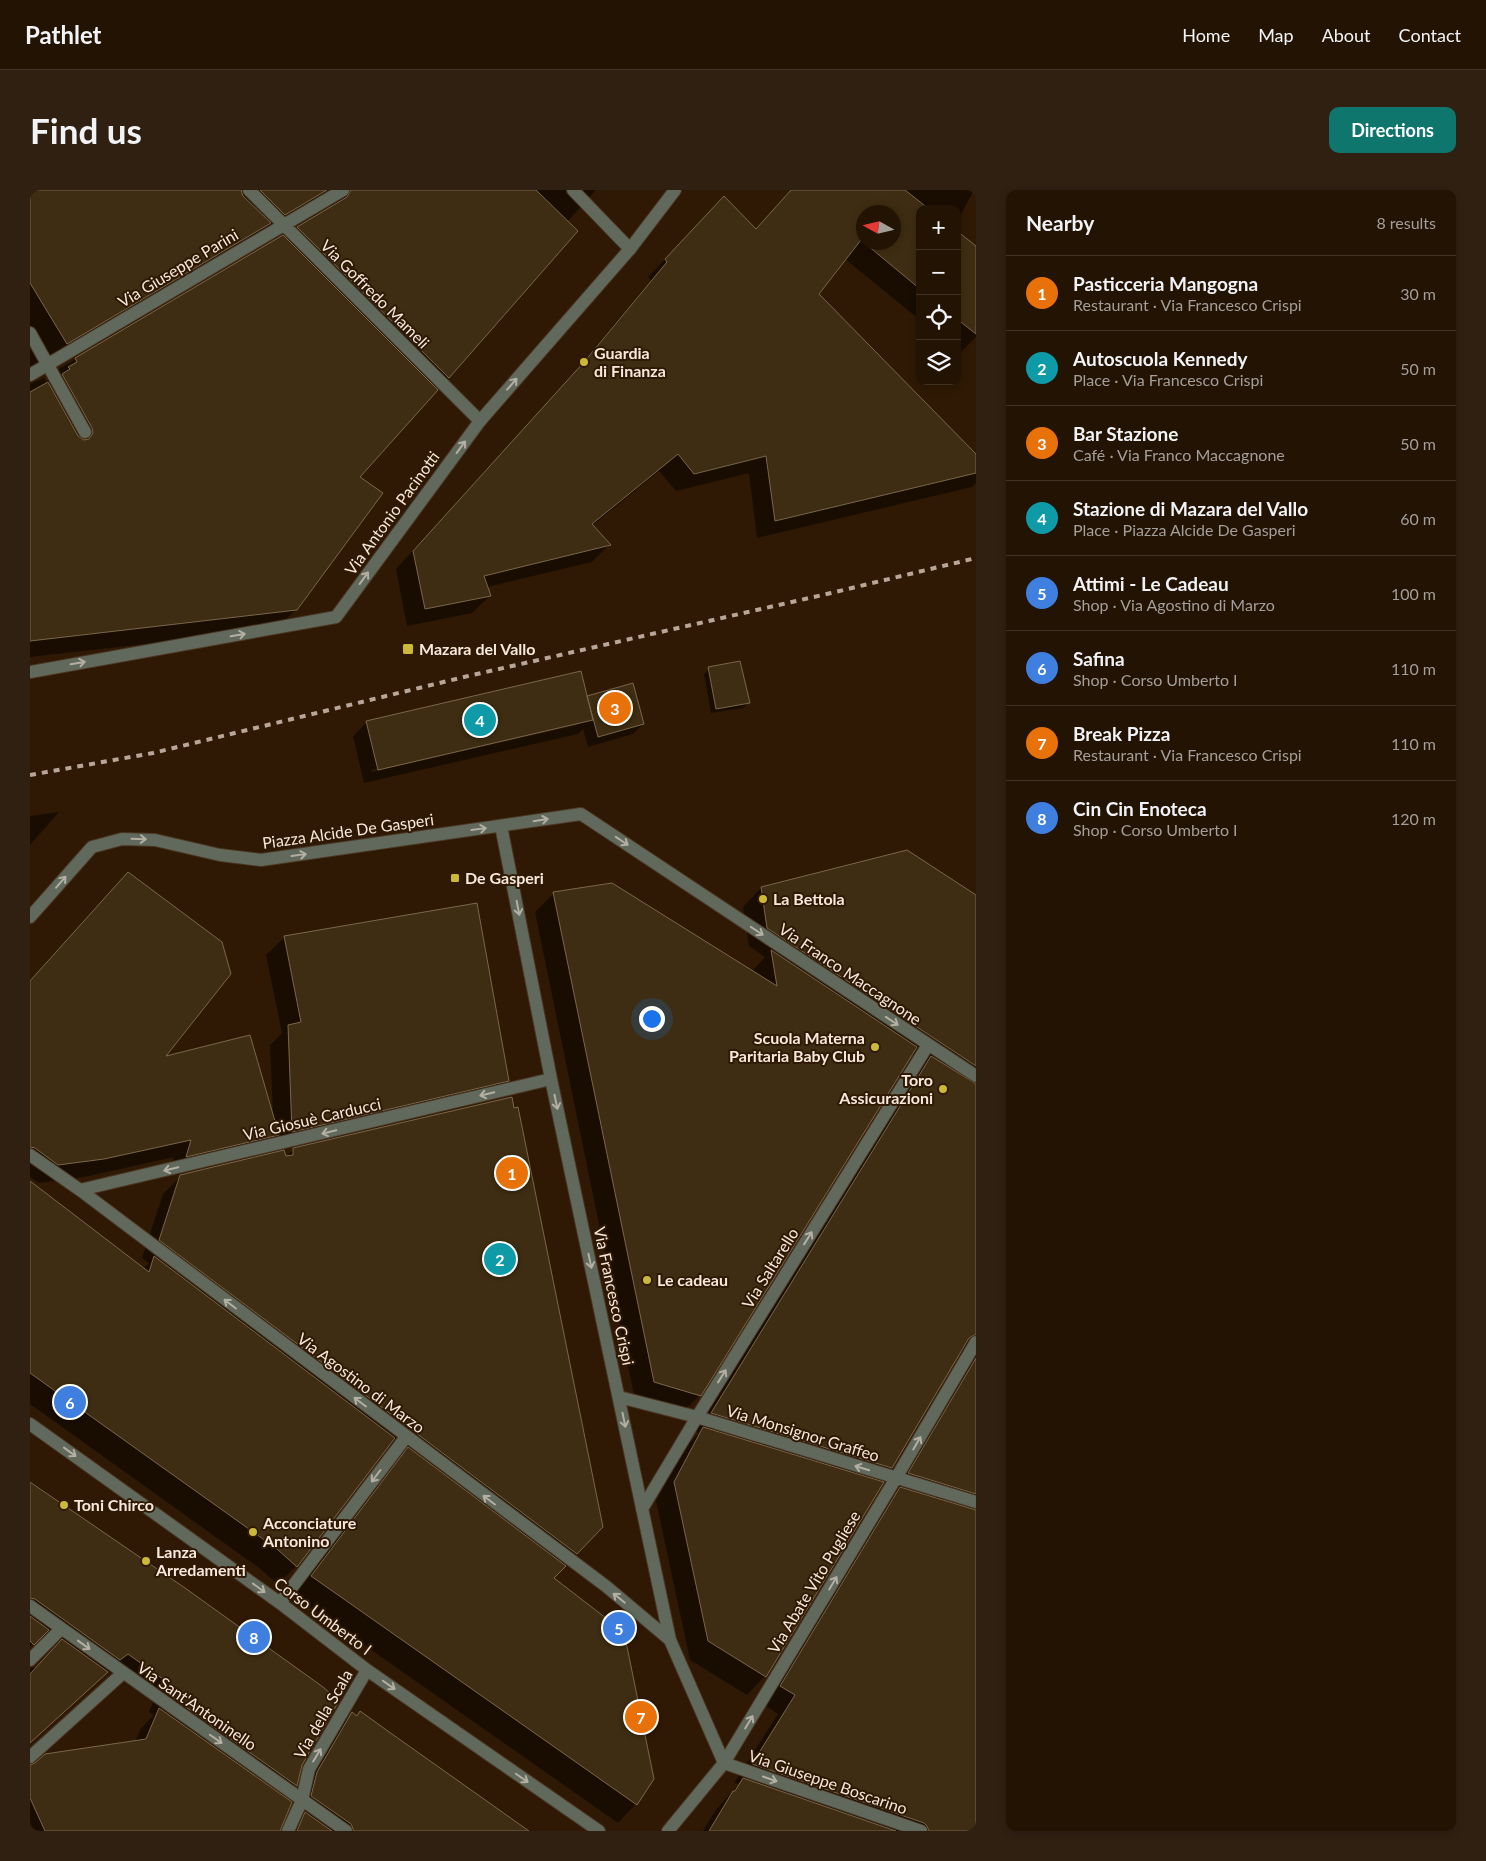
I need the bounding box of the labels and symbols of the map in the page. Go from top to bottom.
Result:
north arrow [856,205,901,250]
street label: Via Giuseppe Parini [114,224,241,311]
street label: Via Goffredo Mameli [317,235,434,352]
place label: Guardia di Finanza [594,343,666,380]
marker: Guardia di Finanza [578,356,590,368]
one-way arrow [506,378,518,391]
one-way arrow [455,441,466,454]
street label: Via Antonio Pacinotti [340,447,443,578]
one-way arrow [359,572,370,585]
one-way arrow [230,629,246,639]
place label: Mazara del Vallo [419,639,535,658]
marker: Mazara del Vallo [401,642,415,656]
one-way arrow [70,658,86,668]
pin: 3 [599,689,631,727]
pin: 4 [464,701,496,739]
street label: Piazza Alcide De Gasperi [261,809,435,852]
one-way arrow [533,815,549,825]
one-way arrow [470,824,486,834]
one-way arrow [131,835,147,844]
one-way arrow [614,836,628,846]
one-way arrow [291,849,307,859]
place label: De Gasperi [465,868,544,887]
marker: De Gasperi [449,872,461,884]
one-way arrow [55,875,67,888]
place label: La Bettola [773,889,845,908]
marker: La Bettola [757,893,769,905]
one-way arrow [513,900,523,916]
street label: Via Franco Maccagnone [775,919,925,1028]
one-way arrow [749,926,763,936]
your location [639,1006,665,1032]
one-way arrow [885,1016,899,1026]
place label: Scuola Materna Paritaria Baby Club [729,1028,865,1065]
marker: Scuola Materna Paritaria Baby Club [869,1041,881,1053]
place label: Toro Assicurazioni [838,1070,933,1107]
marker: Toro Assicurazioni [937,1083,949,1095]
one-way arrow [479,1090,495,1099]
street label: Via Giosuè Carducci [241,1093,383,1144]
one-way arrow [552,1093,561,1109]
one-way arrow [321,1128,337,1137]
pin: 1 [496,1154,528,1192]
one-way arrow [163,1165,179,1174]
street label: Via Saltarello [737,1224,802,1311]
street label: Via Francesco Crispi [591,1225,638,1367]
one-way arrow [803,1231,814,1245]
pin: 2 [484,1240,516,1278]
one-way arrow [585,1252,595,1268]
place label: Le cadeau [657,1270,728,1289]
marker: Le cadeau [641,1274,653,1286]
one-way arrow [223,1299,237,1309]
street label: Via Agostino di Marzo [294,1328,429,1437]
one-way arrow [717,1369,728,1383]
pin: 6 [54,1383,86,1421]
one-way arrow [353,1397,367,1407]
street label: Via Monsignor Graffeo [724,1400,882,1465]
one-way arrow [619,1411,629,1427]
one-way arrow [912,1437,922,1451]
one-way arrow [63,1447,77,1457]
one-way arrow [855,1462,871,1472]
one-way arrow [371,1469,382,1482]
one-way arrow [483,1494,496,1505]
place label: Toni Chirco [74,1495,154,1514]
marker: Toni Chirco [58,1499,70,1511]
street label: Via Abate Vito Pugliese [763,1507,864,1657]
place label: Acconciature Antonino [262,1513,357,1550]
marker: Acconciature Antonino [247,1526,259,1538]
place label: Lanza Arredamenti [155,1542,246,1579]
marker: Lanza Arredamenti [140,1555,152,1567]
street label: Corso Umberto I [271,1573,376,1658]
one-way arrow [829,1576,839,1590]
one-way arrow [252,1583,266,1593]
one-way arrow [613,1592,626,1603]
pin: 5 [603,1609,635,1647]
pin: 8 [238,1618,270,1656]
one-way arrow [77,1640,91,1650]
street label: Via Sant'Antoninello [134,1657,261,1754]
street label: Via della Scala [289,1666,356,1762]
one-way arrow [382,1680,396,1690]
pin: 7 [625,1698,657,1736]
one-way arrow [745,1715,755,1729]
one-way arrow [209,1734,223,1744]
street label: Via Giuseppe Boscarino [746,1745,910,1818]
one-way arrow [313,1748,323,1762]
one-way arrow [515,1773,529,1783]
one-way arrow [762,1775,777,1784]

